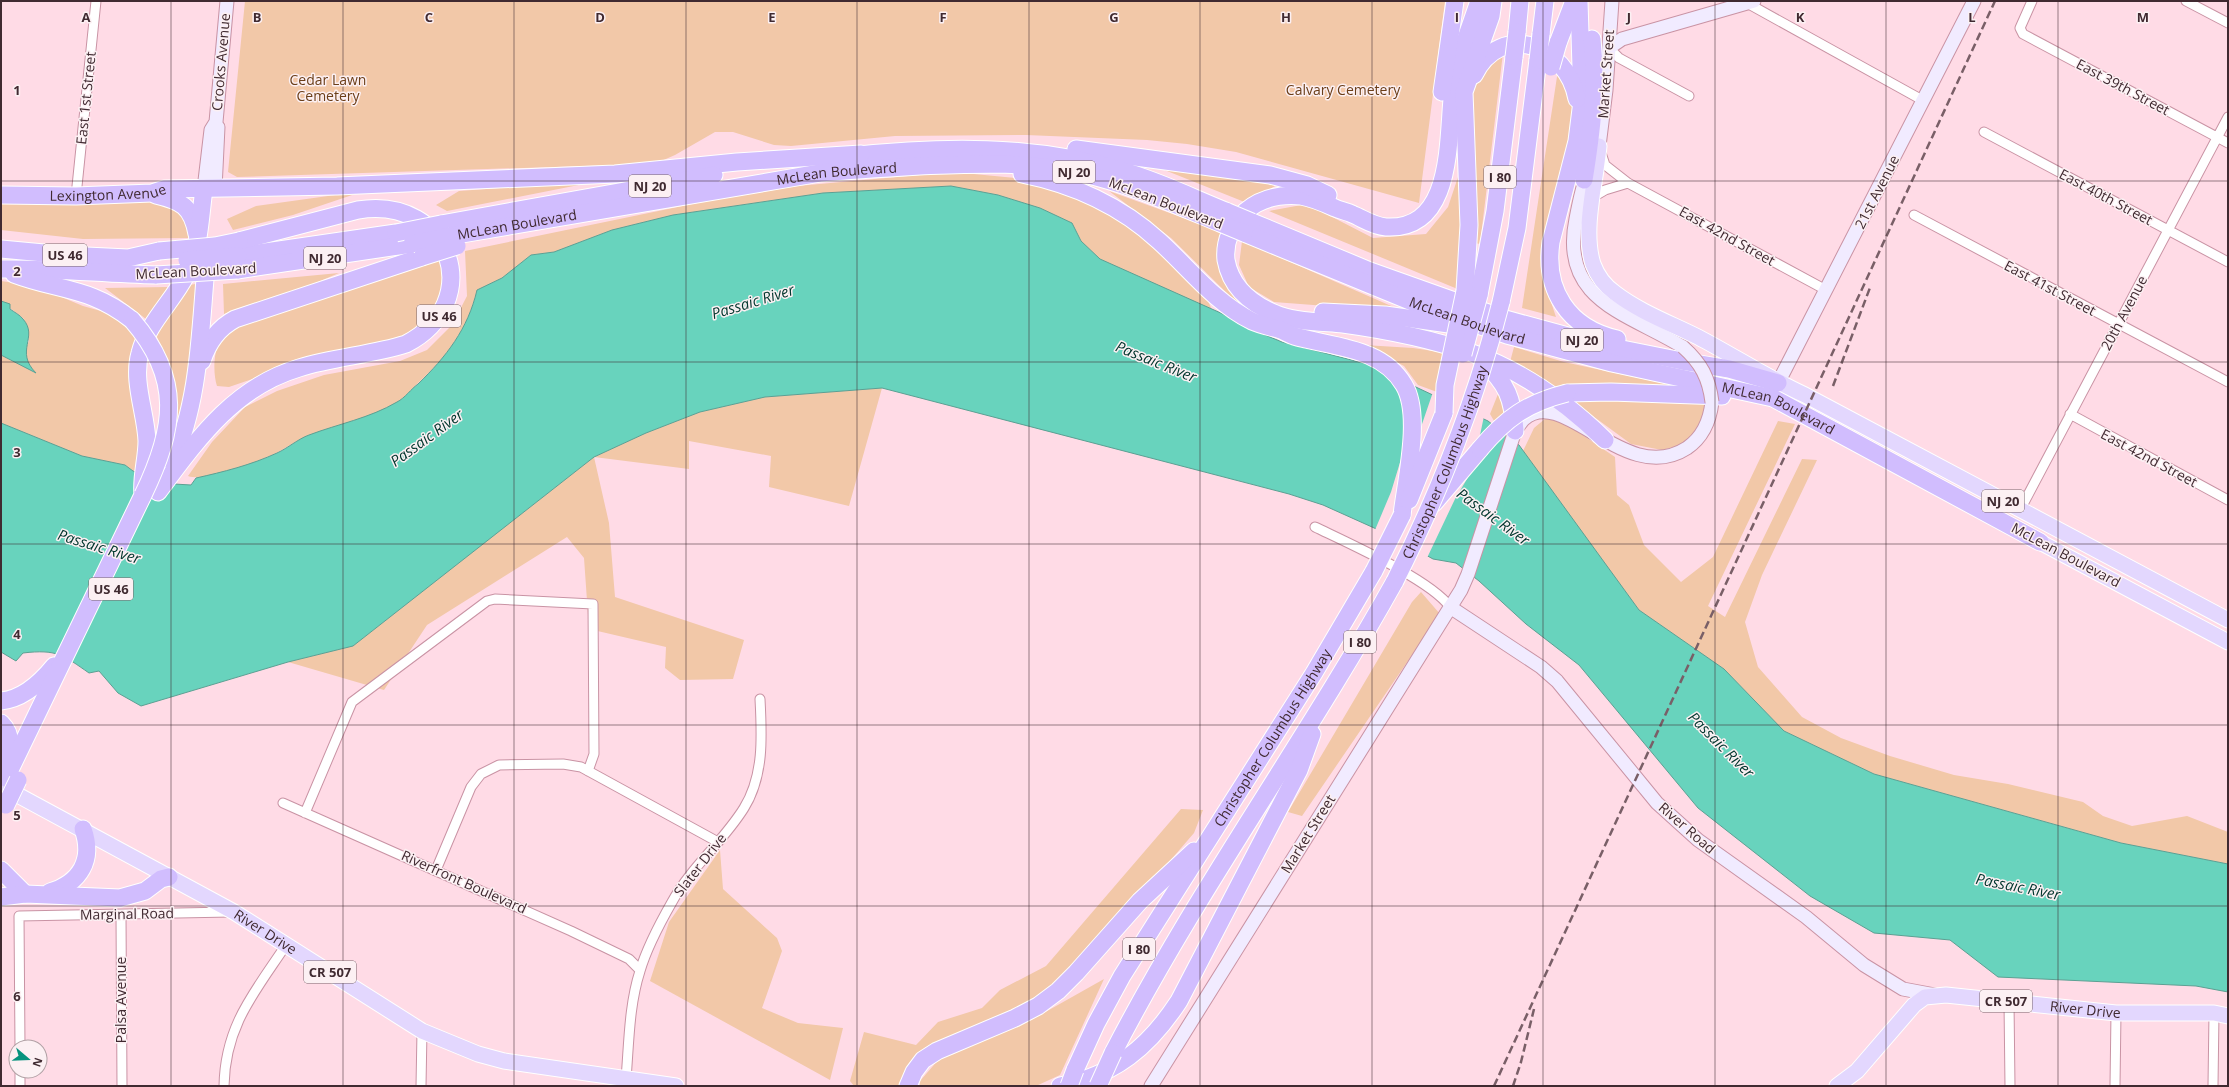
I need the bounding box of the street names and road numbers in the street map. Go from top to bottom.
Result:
street label: Crooks Avenue [207,12,234,111]
street label: Market Street [1593,29,1618,119]
street label: East 1st Street [71,51,100,145]
street label: East 39th Street [2073,54,2173,119]
street label: 21st Avenue [1850,152,1903,232]
street label: McLean Boulevard [775,157,898,189]
road number: NJ 20 [1053,161,1095,183]
street label: East 40th Street [2056,164,2156,229]
road number: I 80 [1484,166,1516,188]
street label: McLean Boulevard [1106,172,1226,233]
road number: NJ 20 [629,175,671,197]
street label: Lexington Avenue [50,179,169,205]
street label: East 42nd Street [1676,201,1779,270]
street label: McLean Boulevard [456,205,578,244]
road number: US 46 [43,244,87,266]
road number: NJ 20 [304,247,346,269]
street label: East 41st Street [2001,255,2099,320]
street label: McLean Boulevard [135,258,257,283]
street label: 20th Avenue [2096,272,2151,353]
street label: McLean Boulevard [1407,292,1527,348]
road number: US 46 [417,305,461,327]
road number: NJ 20 [1561,329,1603,351]
street label: Christopher Columbus Highway [1397,362,1492,562]
street label: McLean Boulevard [1720,377,1838,439]
street label: East 42nd Street [2098,424,2201,491]
road number: NJ 20 [1982,490,2024,512]
street label: McLean Boulevard [2008,518,2124,591]
road number: US 46 [89,578,133,600]
road number: I 80 [1344,631,1376,653]
street label: Christopher Columbus Highway [1209,644,1336,830]
street label: Market Street [1276,791,1339,877]
street label: River Road [1655,798,1720,858]
street label: Slater Drive [669,829,730,900]
street label: Riverfront Boulevard [399,845,530,918]
street label: Marginal Road [80,903,174,924]
street label: River Drive [231,904,301,958]
road number: I 80 [1123,938,1155,960]
street label: Palsa Avenue [111,957,130,1043]
road number: CR 507 [304,961,356,983]
road number: CR 507 [1980,990,2032,1012]
street label: River Drive [2049,996,2121,1022]

